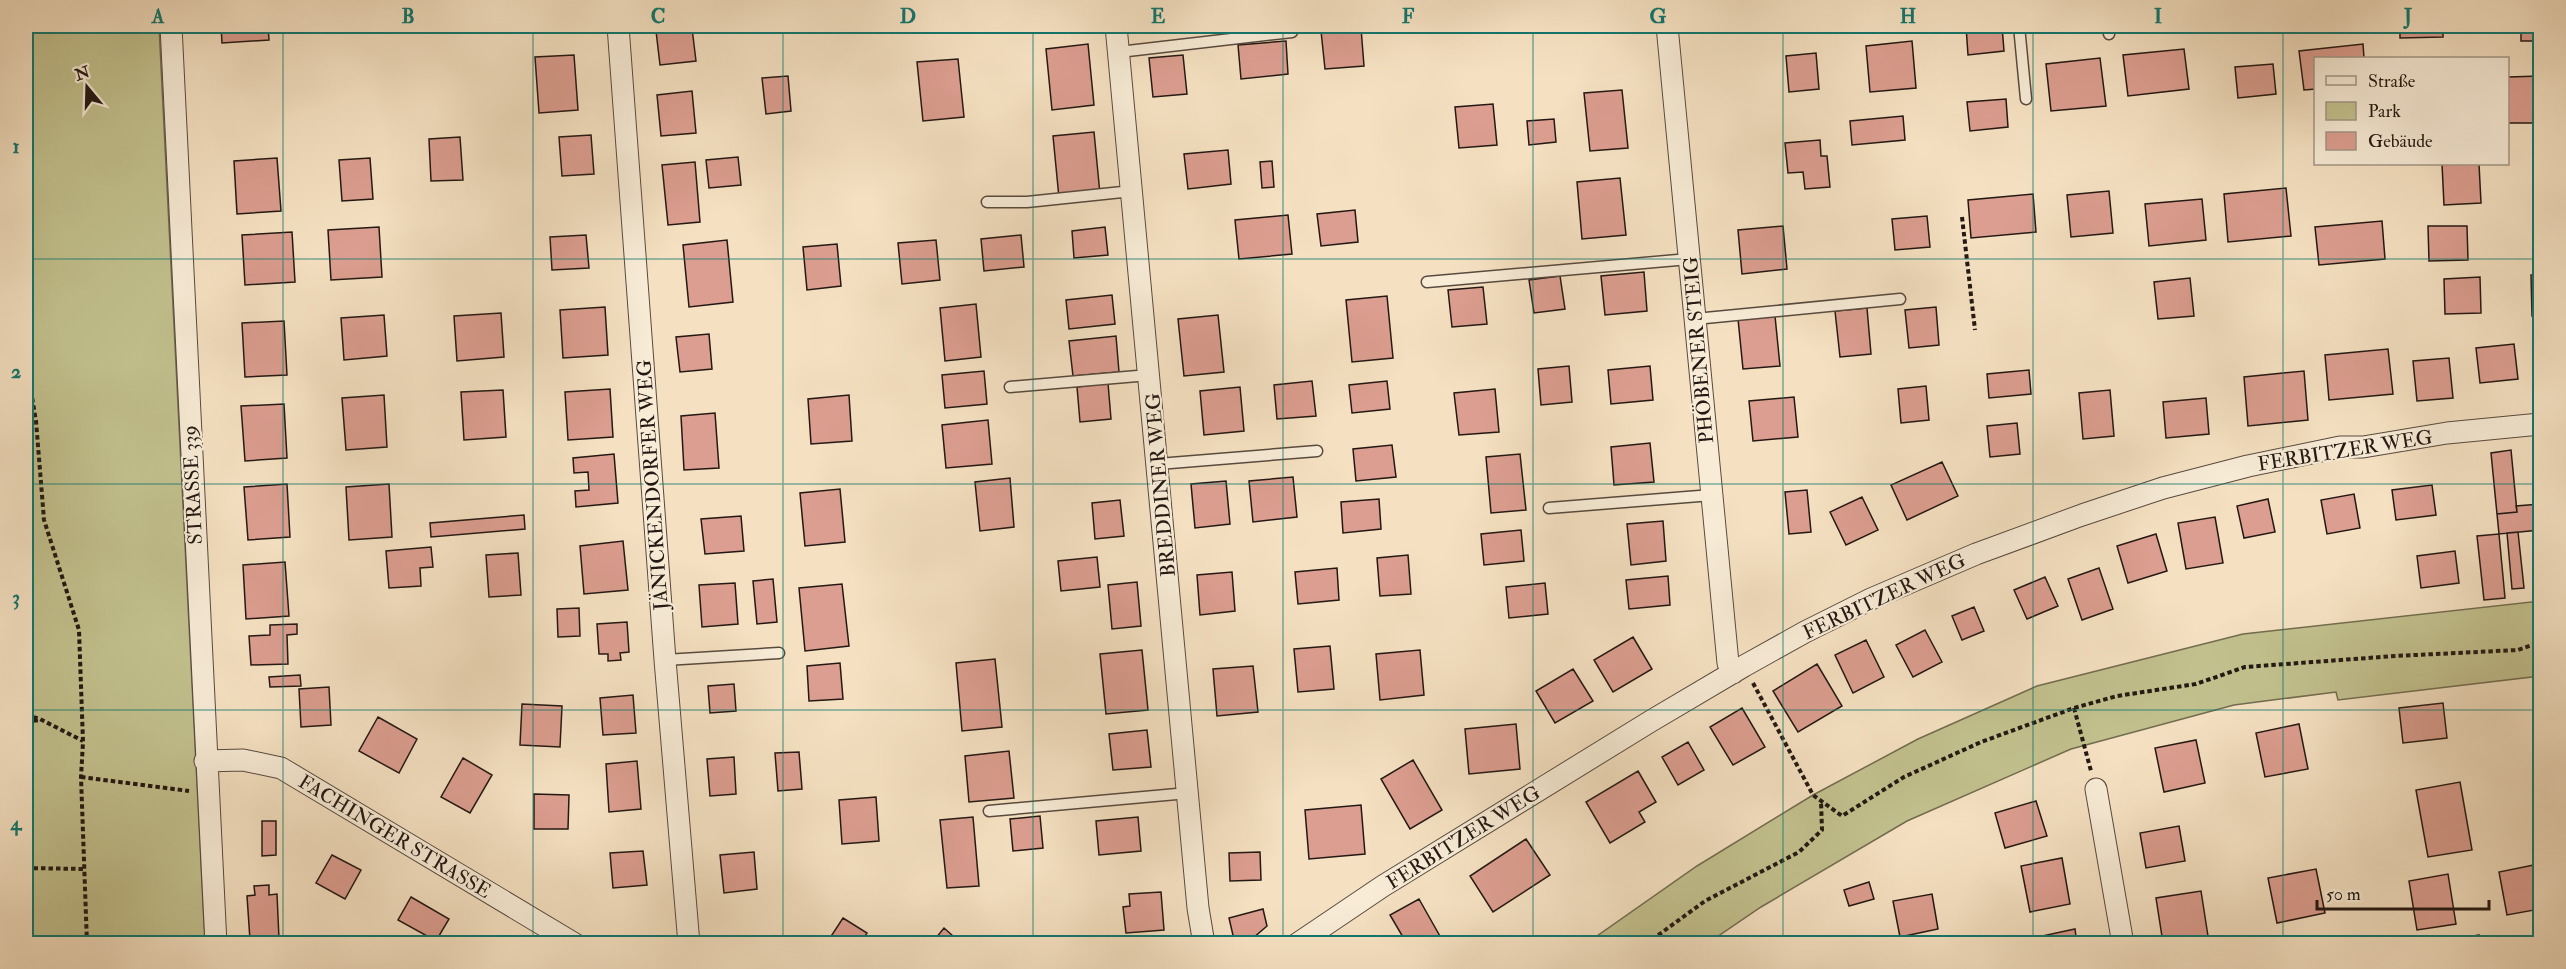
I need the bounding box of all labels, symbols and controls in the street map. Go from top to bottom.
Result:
text: A [151,4,165,29]
text: B [401,4,415,29]
text: C [651,4,665,29]
text: D [900,4,916,29]
text: E [1151,4,1166,29]
text: F [1402,4,1415,29]
text: G [1650,4,1667,29]
text: H [1900,4,1916,29]
text: I [2154,4,2162,29]
text: J [2403,4,2412,29]
north arrow [57,57,117,117]
legend [2314,57,2509,165]
text: N [71,62,93,86]
text: Straße [2368,70,2416,93]
text: Park [2368,100,2401,123]
text: Gebäude [2368,130,2433,153]
text: 1 [12,134,20,159]
street label: PHÖBENER STEIG [1678,255,1719,444]
text: 2 [11,359,21,384]
street label: JÄNICKENDORFER WEG [631,359,674,612]
street label: BREDDINER WEG [1140,392,1181,578]
street label: FERBITZER WEG [2256,424,2435,477]
street label: STRASSE 339 [177,425,208,545]
street label: FERBITZER WEG [1799,548,1970,645]
text: 3 [12,585,20,610]
street label: FACHINGER STRASSE [294,769,496,904]
street label: FERBITZER WEG [1382,780,1545,895]
text: 4 [10,811,23,836]
scale bar [2317,873,2490,911]
text: 50 m [2326,883,2361,906]

